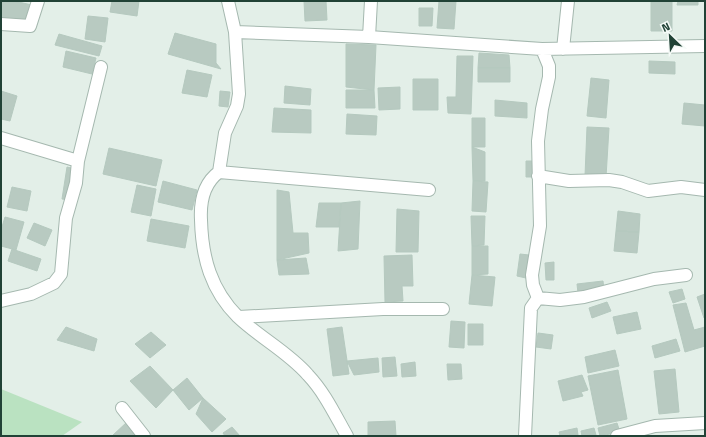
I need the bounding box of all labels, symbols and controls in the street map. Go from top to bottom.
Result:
north arrow [650,16,690,56]
text: N [659,18,673,36]

